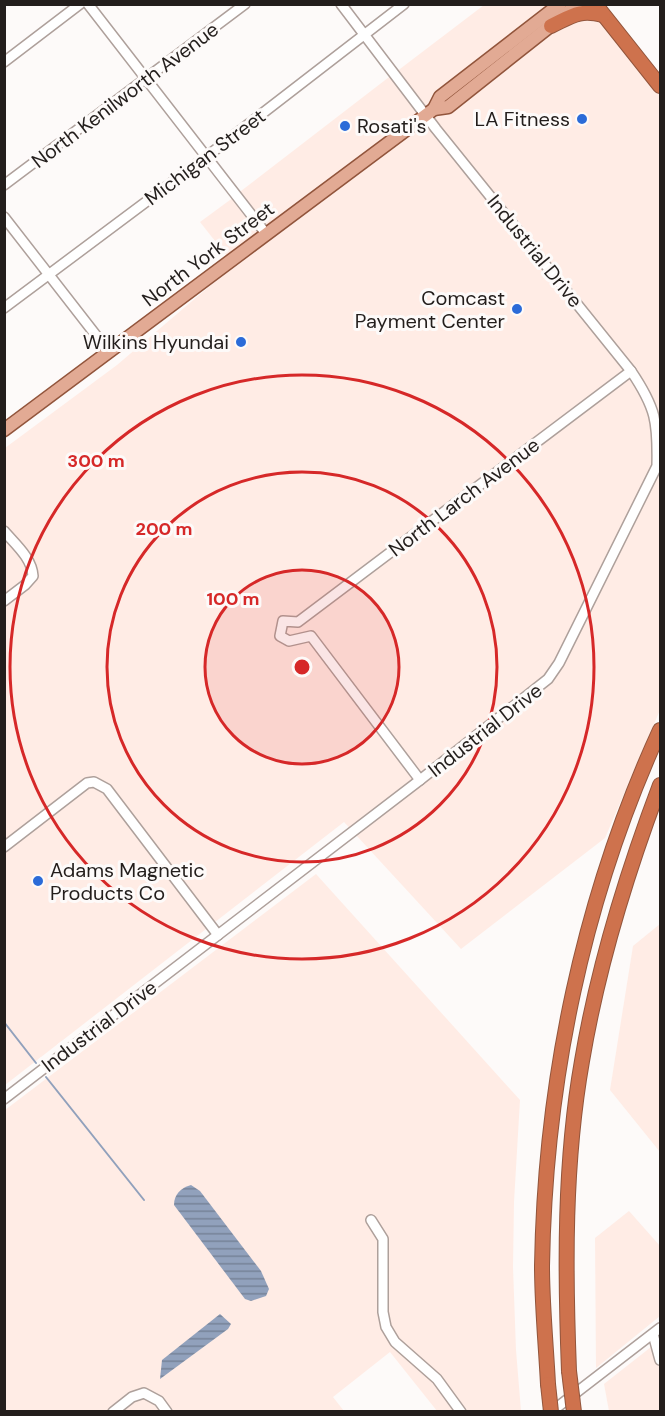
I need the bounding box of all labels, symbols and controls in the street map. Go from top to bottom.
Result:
street label: North Kenilworth Avenue [26,16,224,174]
street label: Michigan Street [139,103,271,211]
place label: LA Fitness [475,106,570,132]
marker: LA Fitness [575,112,589,126]
place label: Rosati's [357,113,427,139]
marker: Rosati's [338,119,352,133]
street label: Industrial Drive [482,189,588,313]
street label: North York Street [137,196,279,312]
place label: Comcast Payment Center [355,285,505,334]
marker: Comcast Payment Center [510,302,524,316]
place label: Wilkins Hyundai [83,329,229,355]
marker: Wilkins Hyundai [234,335,248,349]
street label: North Larch Avenue [383,432,545,562]
text: 300 m [67,449,125,473]
text: 200 m [136,517,192,541]
text: 100 m [206,587,260,611]
centre of rings [292,657,312,677]
street label: Industrial Drive [423,677,547,783]
place label: Adams Magnetic Products Co [50,857,205,906]
marker: Adams Magnetic Products Co [31,874,45,888]
street label: Industrial Drive [36,974,162,1078]

